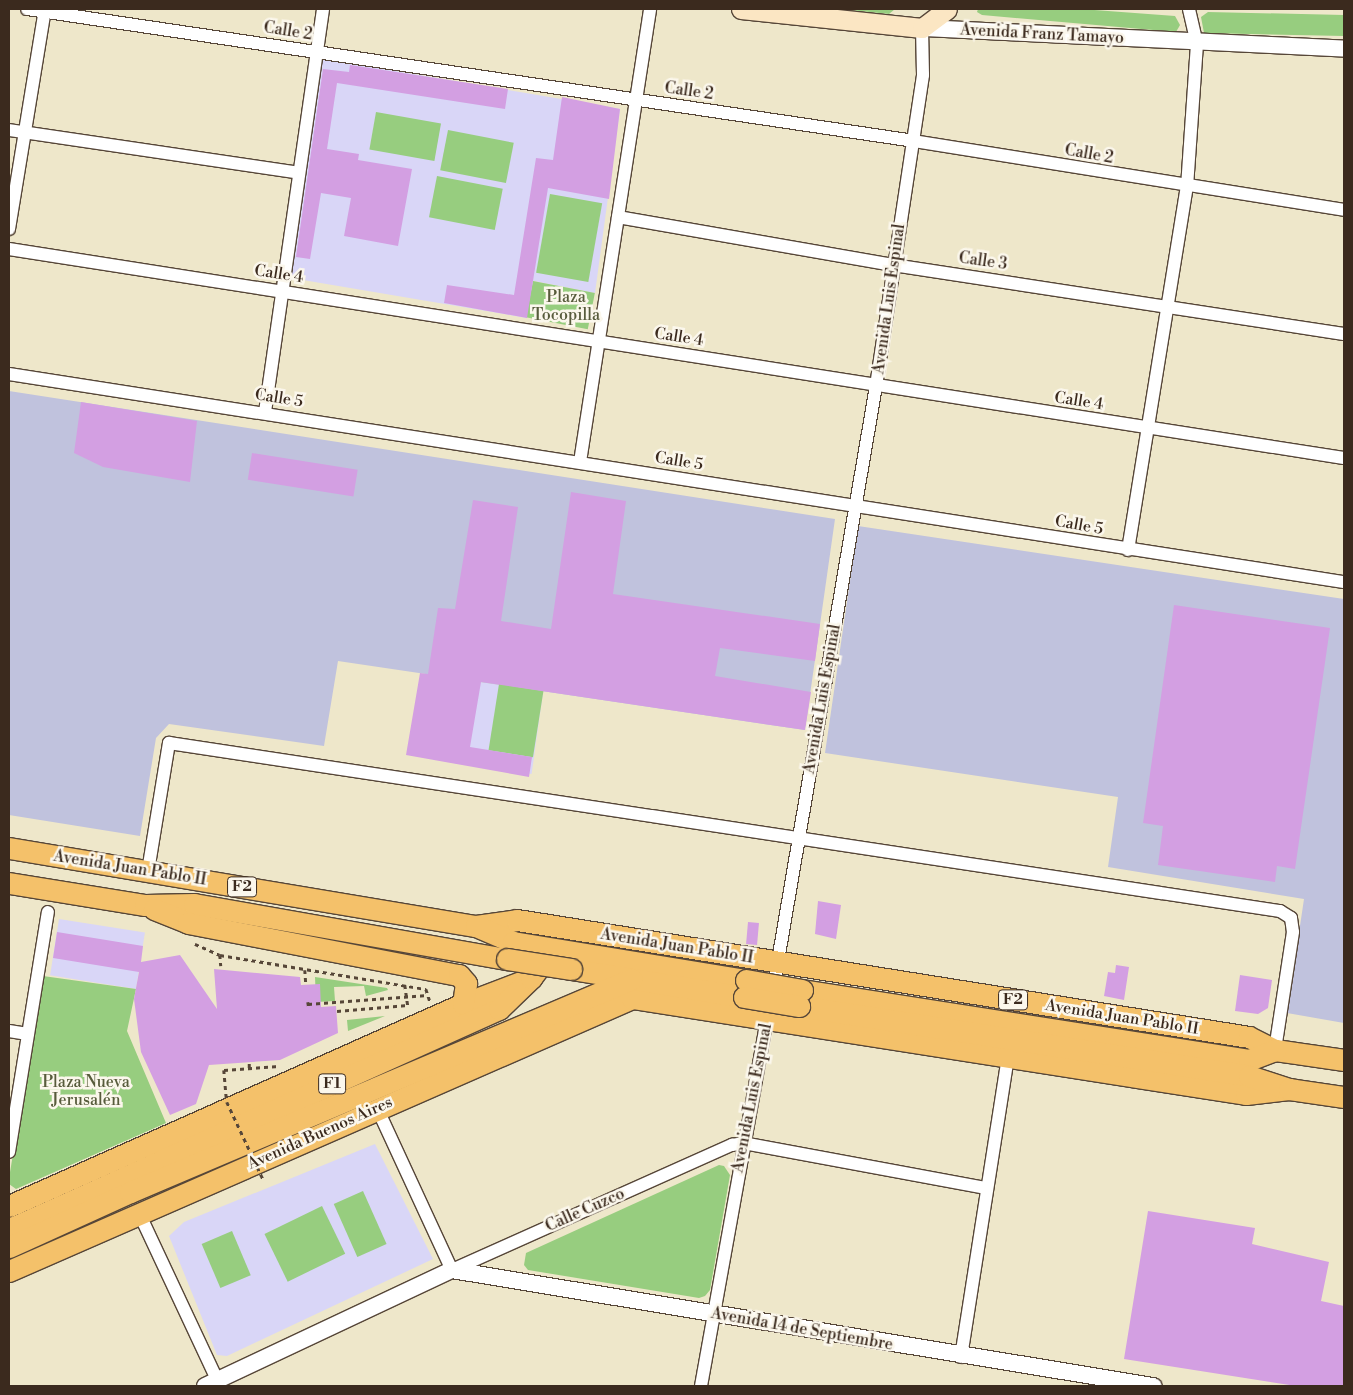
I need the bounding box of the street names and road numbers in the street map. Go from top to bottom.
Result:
street label: Calle 2 [262,18,314,44]
street label: Avenida Franz Tamayo [960,20,1124,48]
street label: Calle 2 [663,78,715,104]
street label: Calle 2 [1063,140,1115,168]
street label: Avenida Luis Espinal [869,223,909,375]
street label: Calle 3 [958,248,1008,274]
street label: Calle 4 [253,261,305,287]
street label: Calle 4 [653,324,705,350]
street label: Calle 5 [253,385,305,411]
street label: Calle 4 [1053,388,1105,414]
street label: Calle 5 [653,448,705,474]
street label: Calle 5 [1053,511,1105,539]
street label: Avenida Luis Espinal [799,623,845,775]
street label: Avenida Juan Pablo II [52,846,208,890]
road number: F2 [227,874,257,900]
street label: Avenida Juan Pablo II [599,924,755,968]
road number: F2 [998,988,1028,1012]
street label: Avenida Juan Pablo II [1044,995,1200,1039]
street label: Avenida Luis Espinal [728,1022,776,1174]
road number: F1 [317,1072,347,1096]
street label: Avenida Buenos Aires [245,1092,395,1174]
street label: Calle Cuzco [542,1184,628,1236]
street label: Avenida 14 de Septiembre [710,1304,894,1354]

